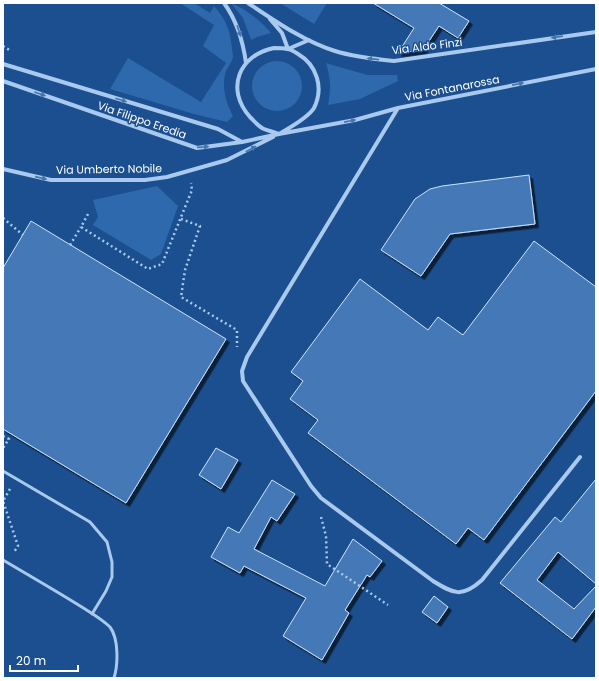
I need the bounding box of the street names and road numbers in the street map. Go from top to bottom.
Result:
street label: Via Aldo Finzi [391,34,464,58]
street label: Via Fontanarossa [403,71,501,105]
street label: Via Filippo Eredia [95,97,189,143]
street label: Via Umberto Nobile [56,160,162,178]

